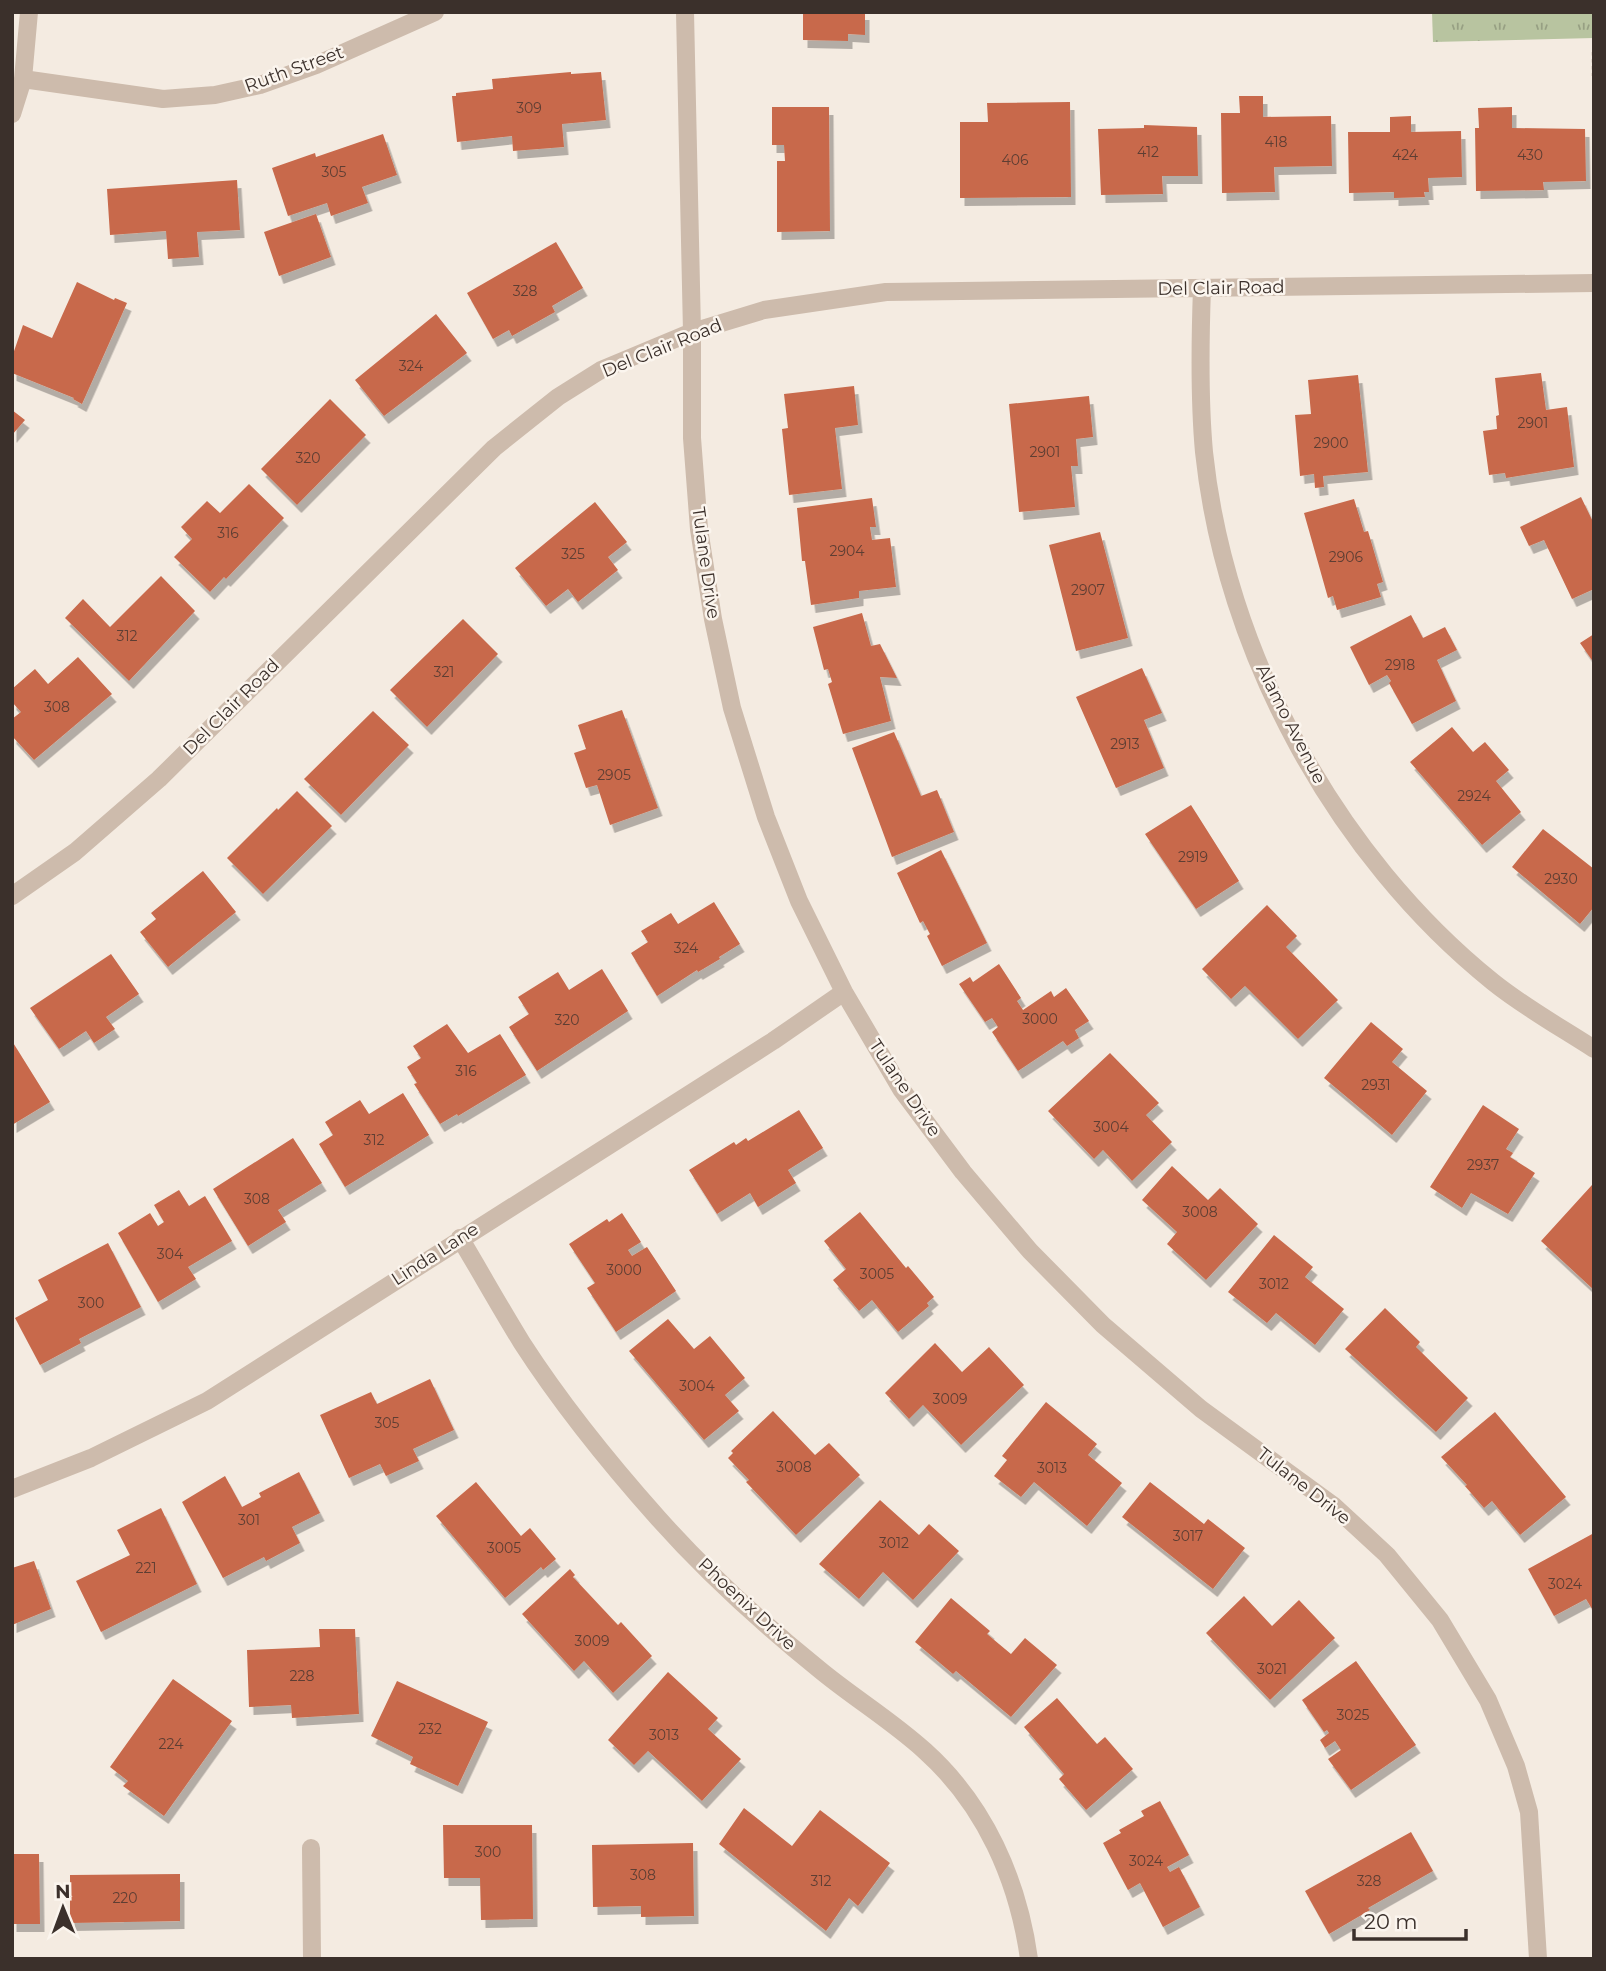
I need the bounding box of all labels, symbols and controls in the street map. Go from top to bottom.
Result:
street label: Ruth Street [241,41,347,97]
house number: 309 [516,99,542,117]
house number: 418 [1265,133,1288,151]
house number: 412 [1137,143,1159,161]
house number: 424 [1392,146,1419,164]
house number: 430 [1517,146,1543,164]
house number: 406 [1001,151,1029,169]
house number: 305 [321,163,347,181]
street label: Del Clair Road [1157,276,1285,300]
house number: 328 [513,282,537,300]
street label: Del Clair Road [599,314,725,382]
house number: 324 [399,357,424,375]
house number: 2901 [1518,414,1548,432]
house number: 2900 [1313,434,1349,452]
house number: 2901 [1030,443,1060,461]
house number: 320 [295,449,321,467]
street label: Tulane Drive [687,506,725,620]
house number: 316 [217,524,239,542]
house number: 2904 [830,542,865,560]
house number: 325 [561,545,585,563]
house number: 2906 [1329,548,1364,566]
house number: 2907 [1071,581,1105,599]
house number: 312 [117,627,137,645]
street label: Del Clair Road [178,654,284,760]
house number: 2918 [1385,656,1415,674]
street label: Alamo Avenue [1251,660,1331,788]
house number: 321 [434,663,454,681]
house number: 308 [44,698,70,716]
house number: 2913 [1110,735,1140,753]
house number: 2905 [597,766,631,784]
house number: 2924 [1457,787,1491,805]
house number: 2919 [1178,848,1208,866]
house number: 2930 [1544,870,1578,888]
house number: 324 [674,939,699,957]
house number: 3000 [1022,1010,1058,1028]
house number: 320 [554,1011,580,1029]
street label: Tulane Drive [864,1035,946,1141]
house number: 316 [455,1062,477,1080]
house number: 2931 [1361,1076,1391,1094]
house number: 3004 [1093,1118,1130,1136]
house number: 312 [364,1131,384,1149]
house number: 2937 [1467,1156,1499,1174]
house number: 308 [244,1190,270,1208]
house number: 3008 [1182,1203,1218,1221]
street label: Linda Lane [387,1218,483,1290]
house number: 304 [157,1245,184,1263]
house number: 3000 [606,1261,642,1279]
house number: 3005 [860,1265,894,1283]
house number: 3012 [1259,1275,1289,1293]
house number: 300 [78,1294,104,1312]
house number: 3004 [679,1377,716,1395]
house number: 3009 [933,1390,967,1408]
house number: 305 [374,1414,400,1432]
street label: Tulane Drive [1253,1443,1355,1529]
house number: 3008 [776,1458,812,1476]
house number: 3013 [1037,1459,1067,1477]
house number: 301 [238,1511,260,1529]
house number: 3017 [1173,1527,1203,1545]
house number: 3012 [879,1534,909,1552]
house number: 3005 [487,1539,521,1557]
street label: Phoenix Drive [694,1553,801,1655]
house number: 221 [136,1559,156,1577]
house number: 3024 [1548,1575,1583,1593]
house number: 3009 [575,1632,609,1650]
house number: 3021 [1257,1660,1287,1678]
house number: 228 [290,1667,314,1685]
house number: 3025 [1336,1706,1370,1724]
house number: 232 [418,1720,442,1738]
house number: 3013 [649,1726,679,1744]
house number: 224 [159,1735,184,1753]
house number: 300 [475,1843,501,1861]
house number: 3024 [1129,1852,1164,1870]
house number: 308 [630,1866,656,1884]
house number: 312 [811,1872,831,1890]
house number: 328 [1357,1872,1381,1890]
north arrow [28,1873,98,1943]
text: N [55,1880,71,1903]
house number: 220 [112,1889,138,1907]
scale bar [1354,1898,1466,1942]
text: 20 m [1364,1909,1418,1934]

